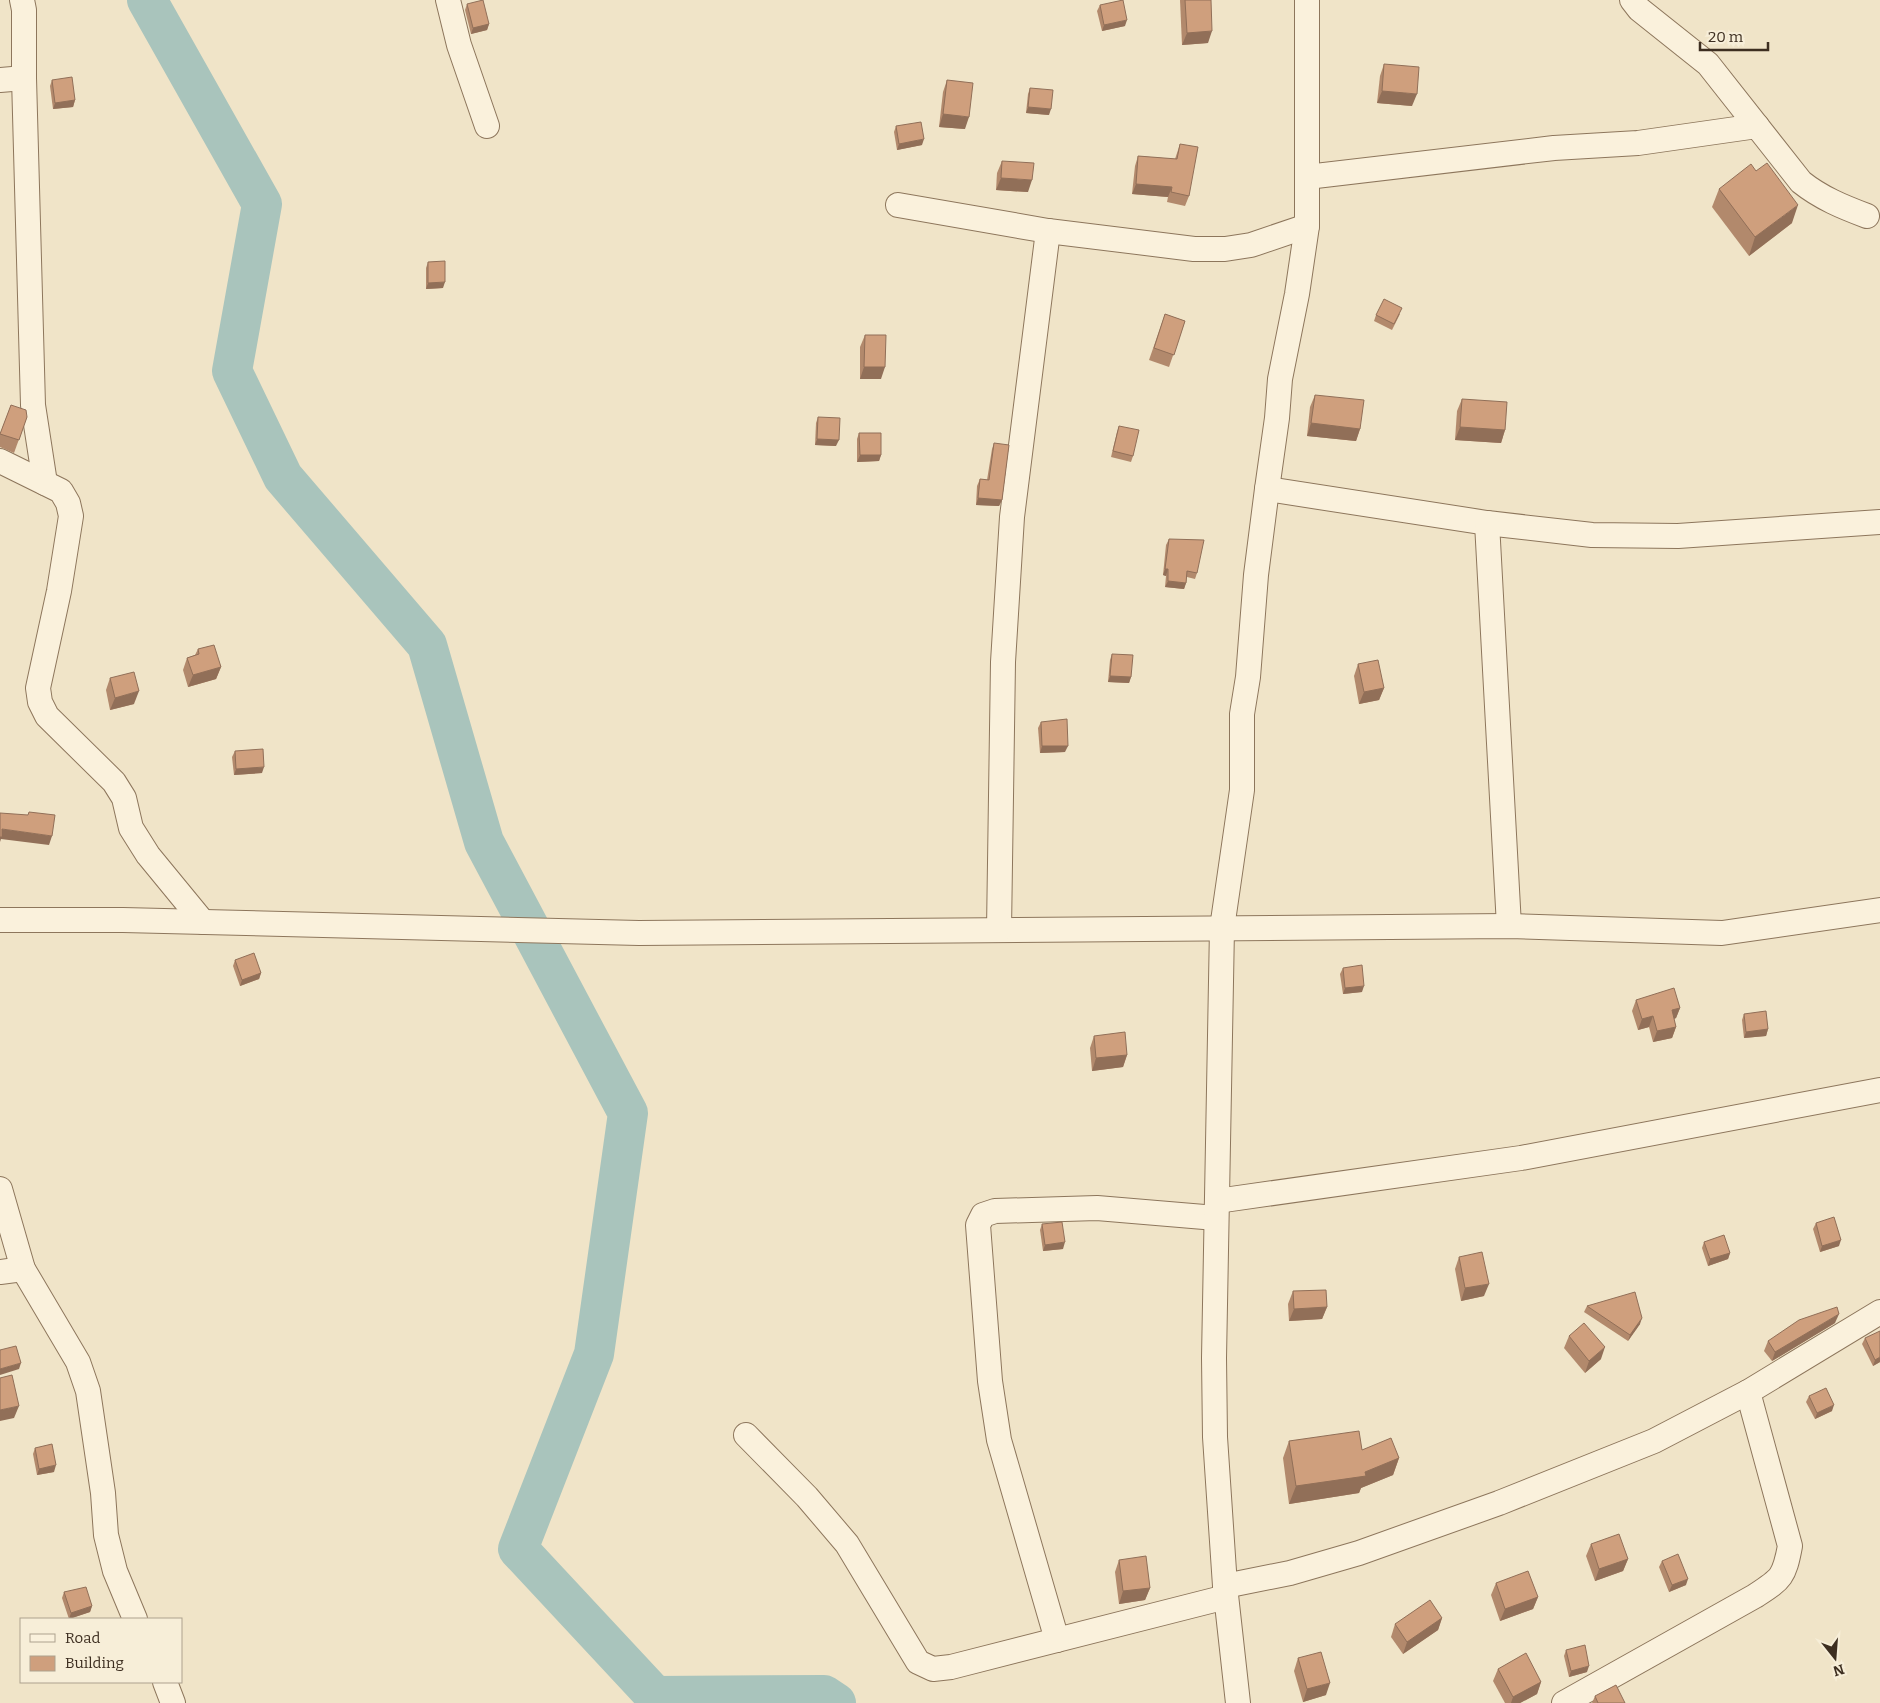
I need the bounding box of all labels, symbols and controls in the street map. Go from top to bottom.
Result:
scale bar [1700,20,1768,52]
text: 20 m [1708,28,1744,46]
legend [20,1618,182,1683]
text: Road [65,1629,100,1647]
north arrow [1810,1633,1860,1683]
text: Building [65,1654,124,1672]
text: N [1831,1660,1846,1680]

